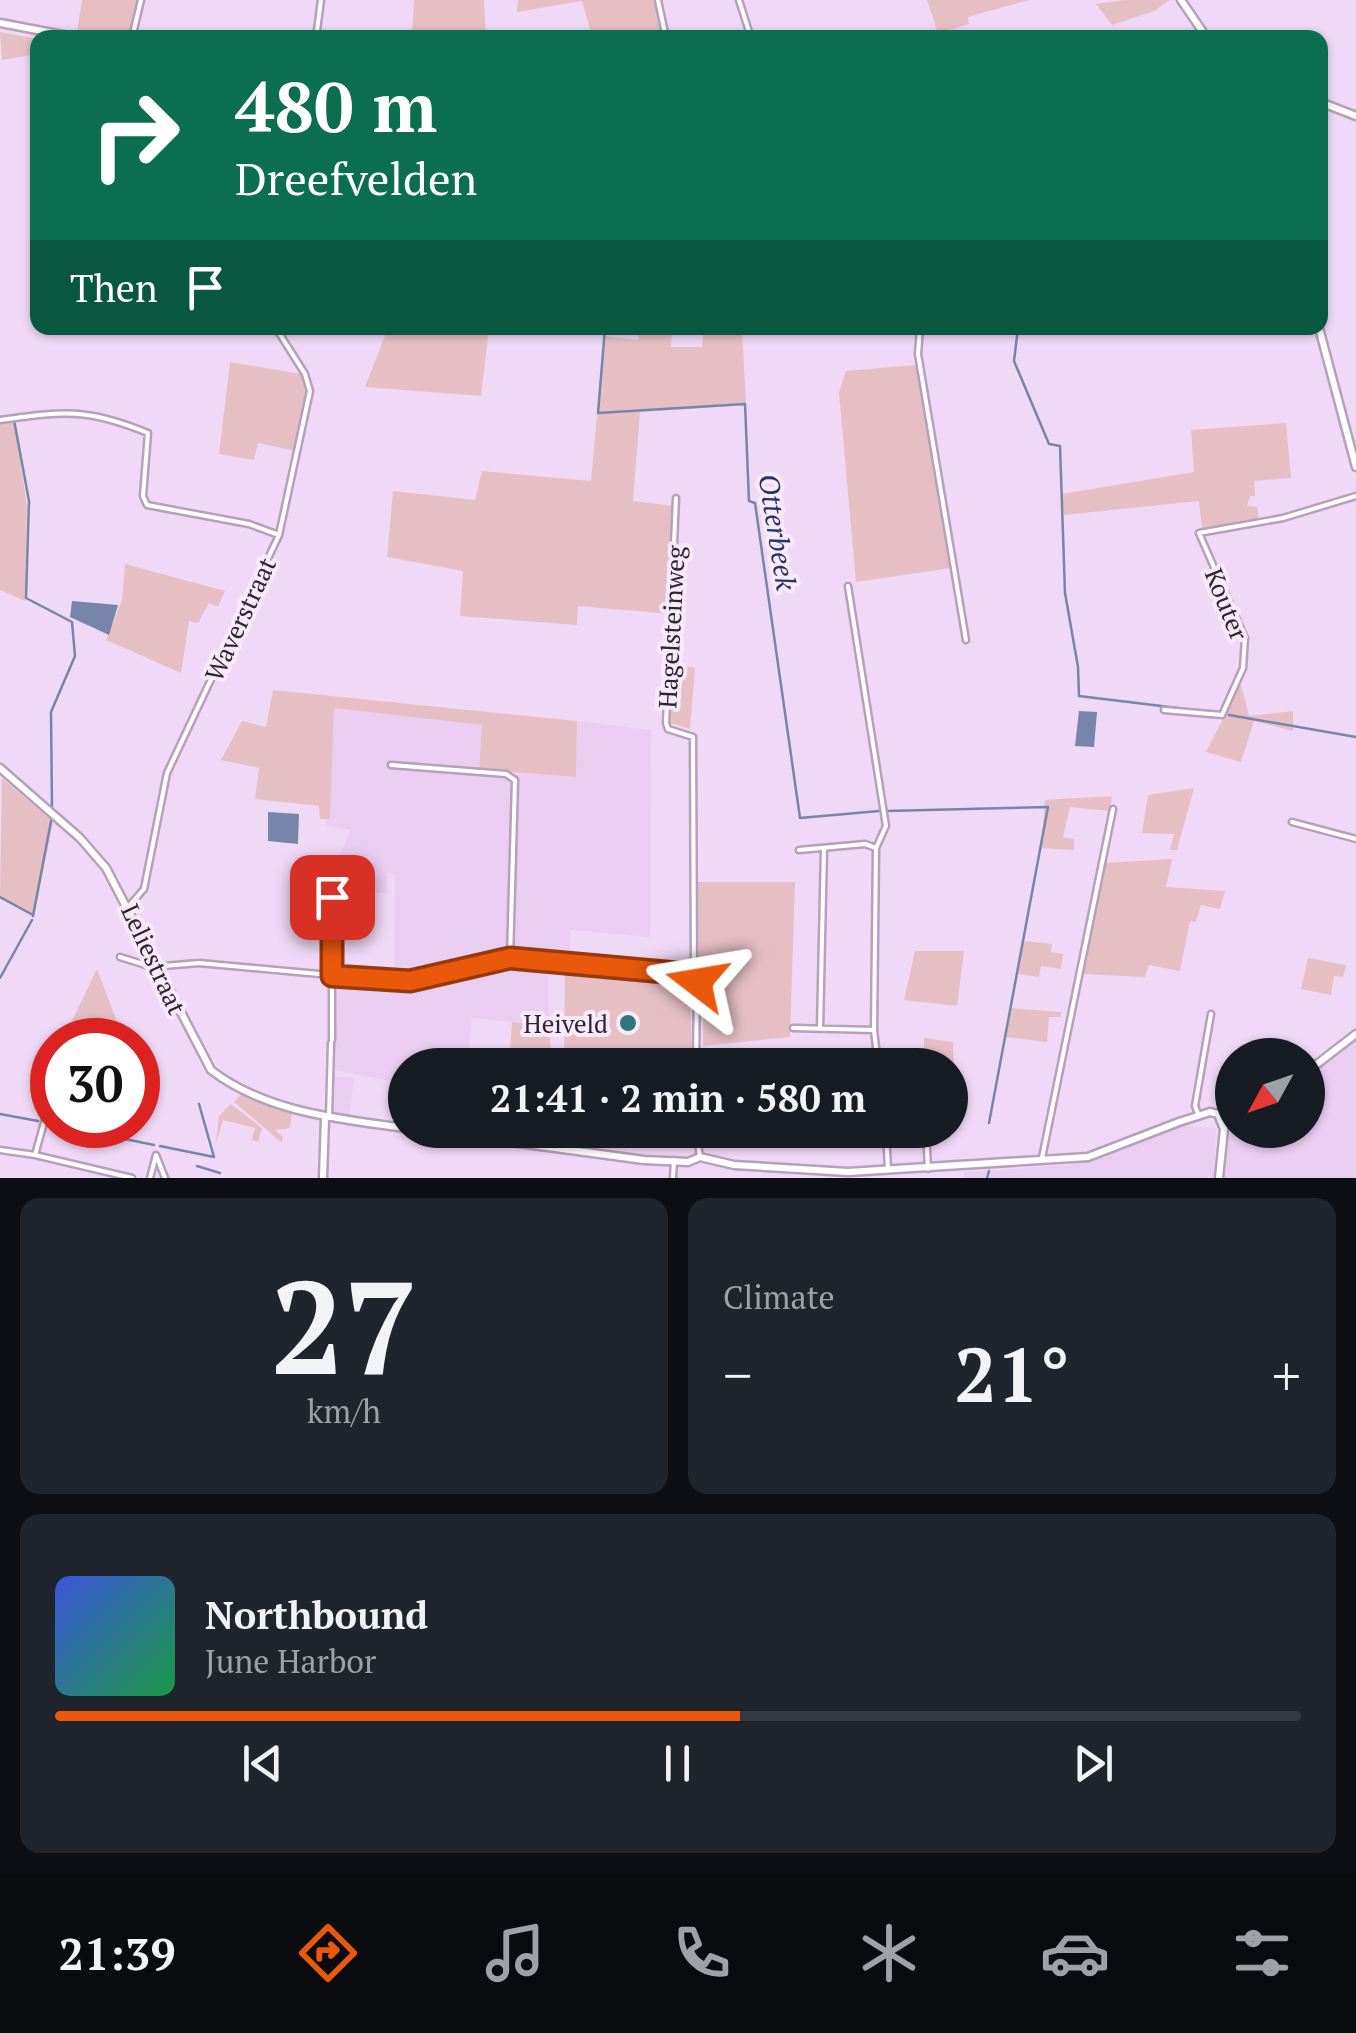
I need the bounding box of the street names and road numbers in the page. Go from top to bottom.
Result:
street label: Hagelsteinweg [650,544,692,709]
street label: Waverstraat [197,552,283,686]
street label: Kouter [1198,563,1256,645]
street label: Leliestraat [114,898,194,1020]

